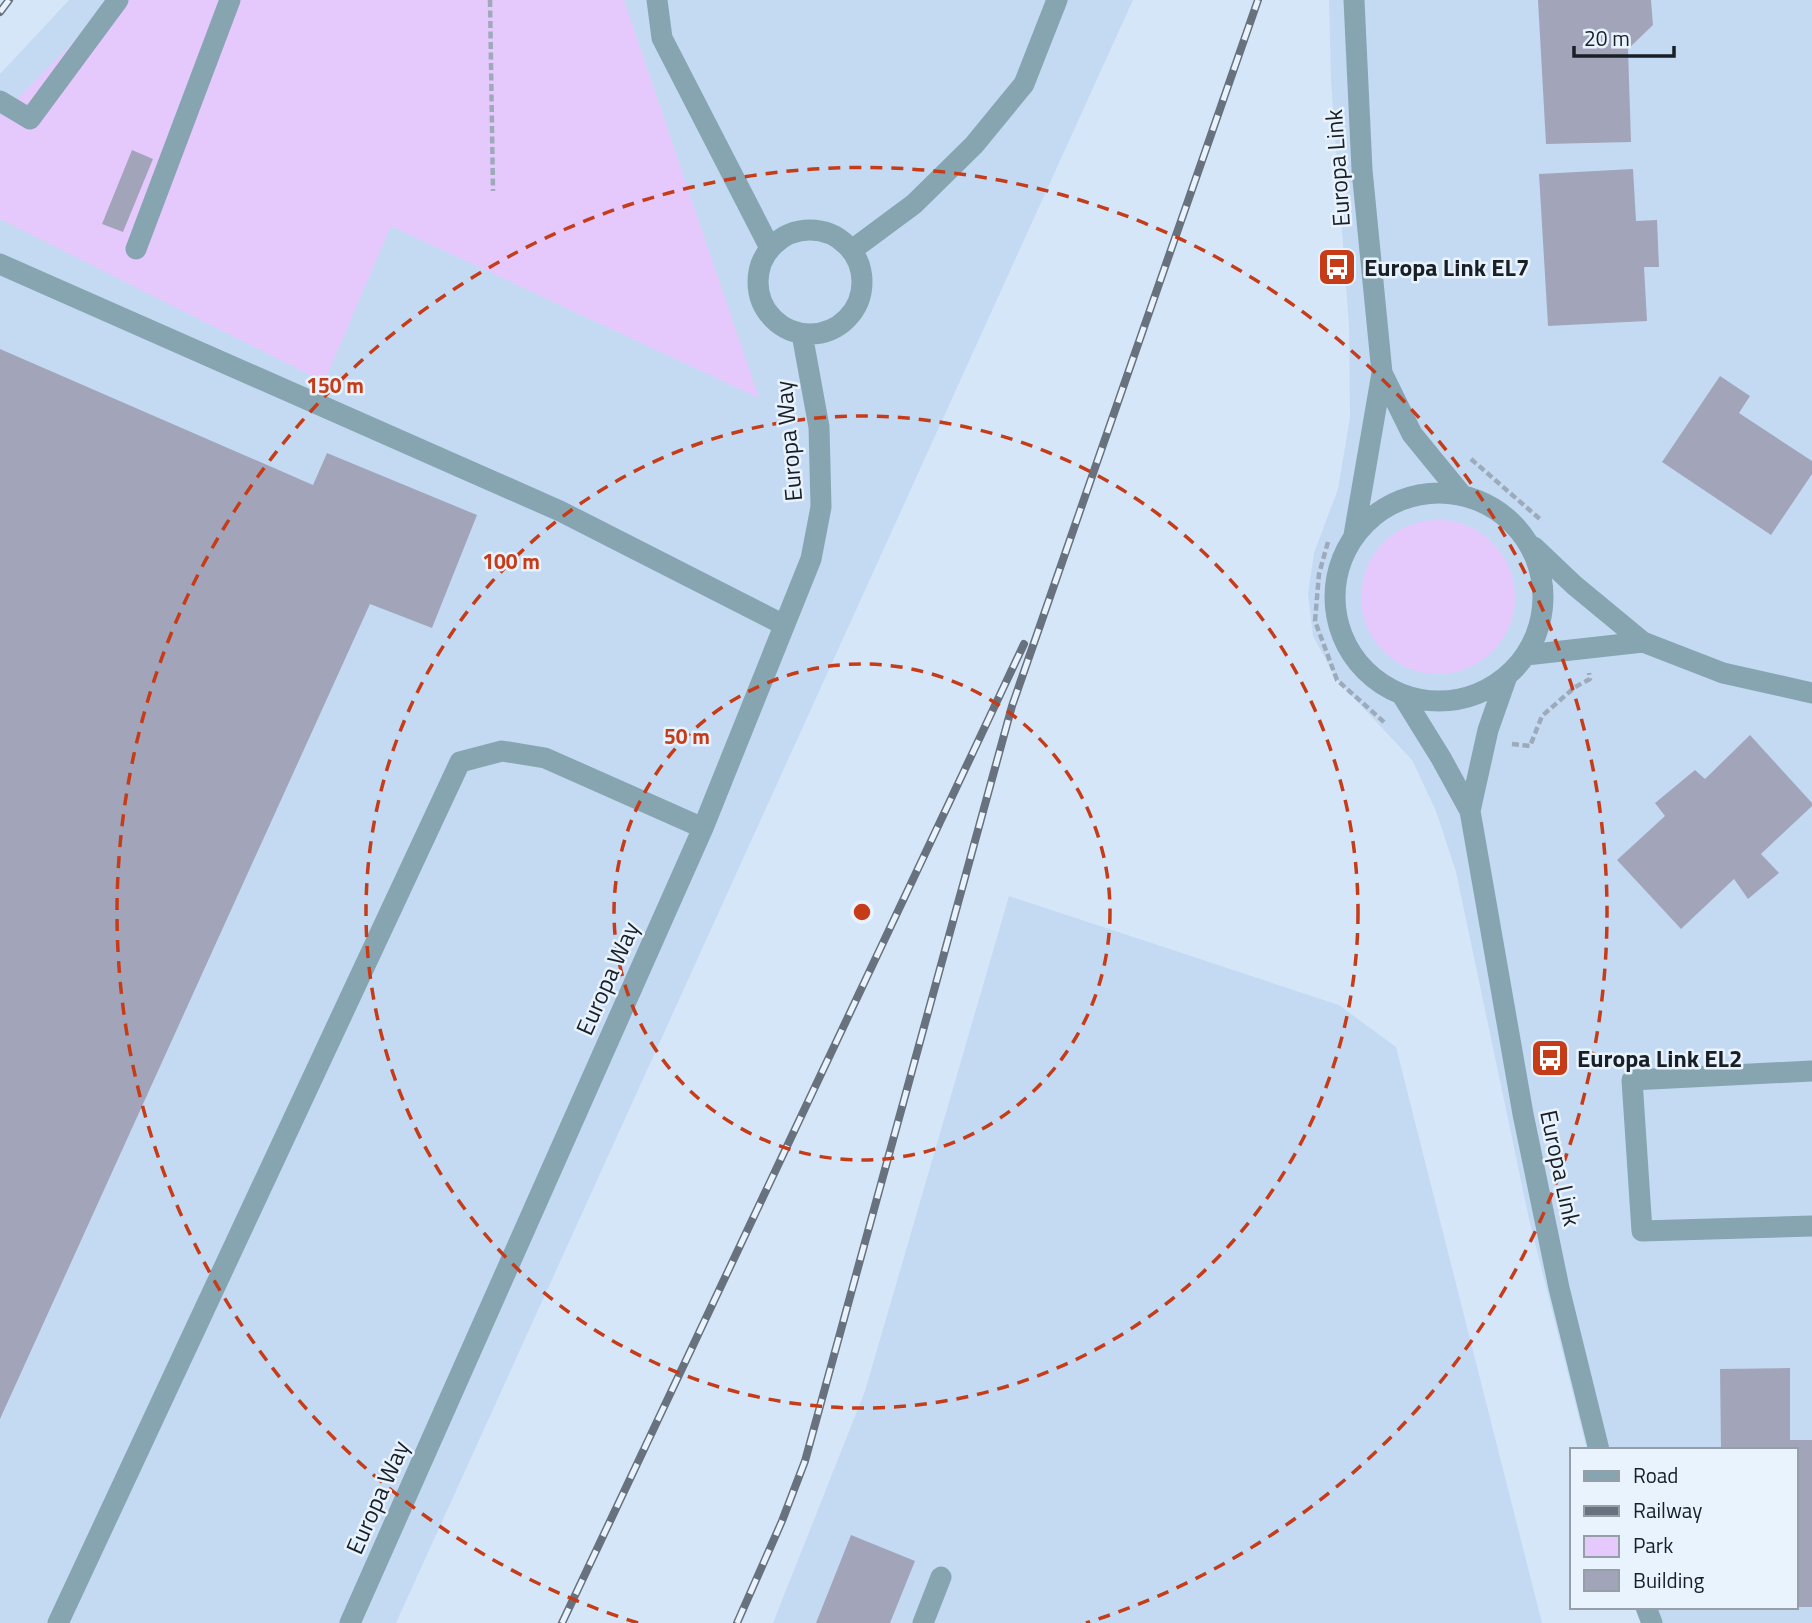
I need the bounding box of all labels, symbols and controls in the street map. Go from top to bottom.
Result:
scale bar [1574,14,1674,58]
text: 20 m [1584,22,1630,54]
street label: Europa Link [1315,108,1359,228]
bus stop icon: Europa Link EL7 [1316,246,1358,288]
place label: Europa Link EL7 [1364,249,1529,285]
text: 150 m [306,369,364,401]
street label: Europa Way [765,379,811,503]
text: 100 m [482,545,540,577]
text: 50 m [664,720,710,752]
centre of rings [850,900,874,924]
street label: Europa Way [566,915,648,1041]
bus stop icon: Europa Link EL2 [1529,1037,1571,1079]
place label: Europa Link EL2 [1577,1040,1742,1076]
street label: Europa Link [1531,1107,1591,1230]
street label: Europa Way [336,1434,418,1560]
legend [1570,1448,1798,1609]
text: Road [1633,1459,1678,1491]
text: Railway [1633,1494,1702,1526]
text: Park [1633,1529,1673,1561]
text: Building [1633,1564,1705,1596]

